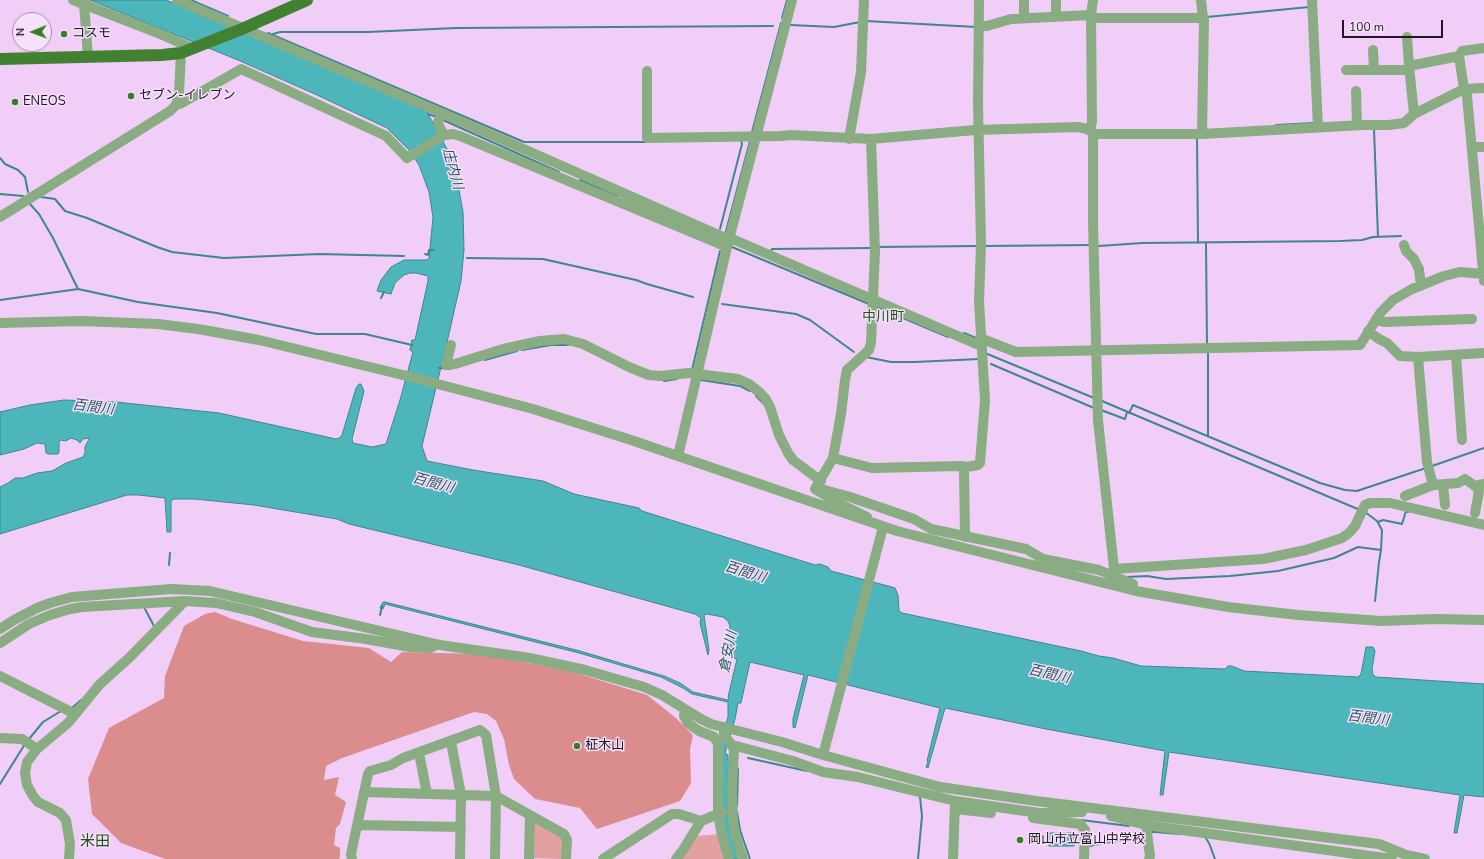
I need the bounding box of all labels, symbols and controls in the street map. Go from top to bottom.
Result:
north arrow [12,12,52,52]
scale bar [1344,12,1445,38]
text: 100 m [1349,19,1384,35]
place label: コスモ [72,26,111,42]
text: N [13,28,28,36]
marker: コスモ [59,29,69,39]
place label: セブン-イレブン [139,88,236,104]
marker: セブン-イレブン [126,91,136,101]
place label: ENEOS [23,94,66,110]
marker: ENEOS [10,97,20,107]
water label: 庄内川 [438,147,466,191]
district label: 中川町 [862,310,904,326]
water label: 百間川 [71,397,115,419]
water label: 百間川 [411,470,455,498]
water label: 百間川 [722,559,768,587]
water label: 倉安川 [717,630,741,674]
water label: 百間川 [1027,662,1071,688]
water label: 百間川 [1346,708,1390,730]
place label: 柾木山 [585,738,624,754]
marker: 柾木山 [572,741,582,751]
place label: 岡山市立富山中学校 [1028,832,1145,848]
district label: 米田 [80,833,110,851]
marker: 岡山市立富山中学校 [1015,835,1025,845]

